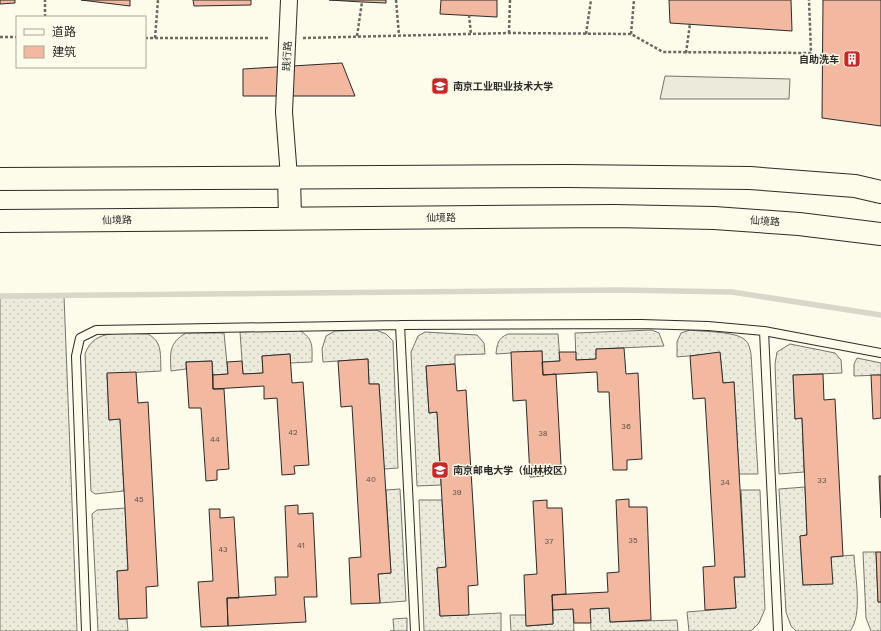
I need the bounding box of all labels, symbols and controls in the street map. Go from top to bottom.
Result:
legend [16,16,146,68]
text: 道路 [52,25,76,39]
street label: 践行路 [281,41,293,71]
text: 建筑 [52,45,76,59]
building icon: 自助洗车 [842,49,862,69]
place label: 自助洗车 [799,54,839,65]
school or university icon: 南京工业职业技术大学 [430,76,450,96]
place label: 南京工业职业技术大学 [453,81,553,92]
street label: 仙境路 [426,212,456,223]
street label: 仙境路 [102,214,132,226]
street label: 仙境路 [750,214,780,228]
house number: 36 [621,422,631,431]
house number: 42 [288,428,298,437]
house number: 38 [538,429,548,438]
house number: 44 [210,435,220,444]
school or university icon: 南京邮电大学（仙林校区） [430,460,450,480]
place label: 南京邮电大学（仙林校区） [453,464,573,476]
house number: 40 [366,475,376,484]
house number: 33 [817,476,827,485]
house number: 34 [720,478,730,487]
house number: 39 [452,488,462,497]
house number: 45 [134,495,144,504]
house number: 35 [628,536,638,545]
house number: 37 [545,537,554,546]
house number: 41 [297,541,305,550]
house number: 43 [218,545,228,554]

